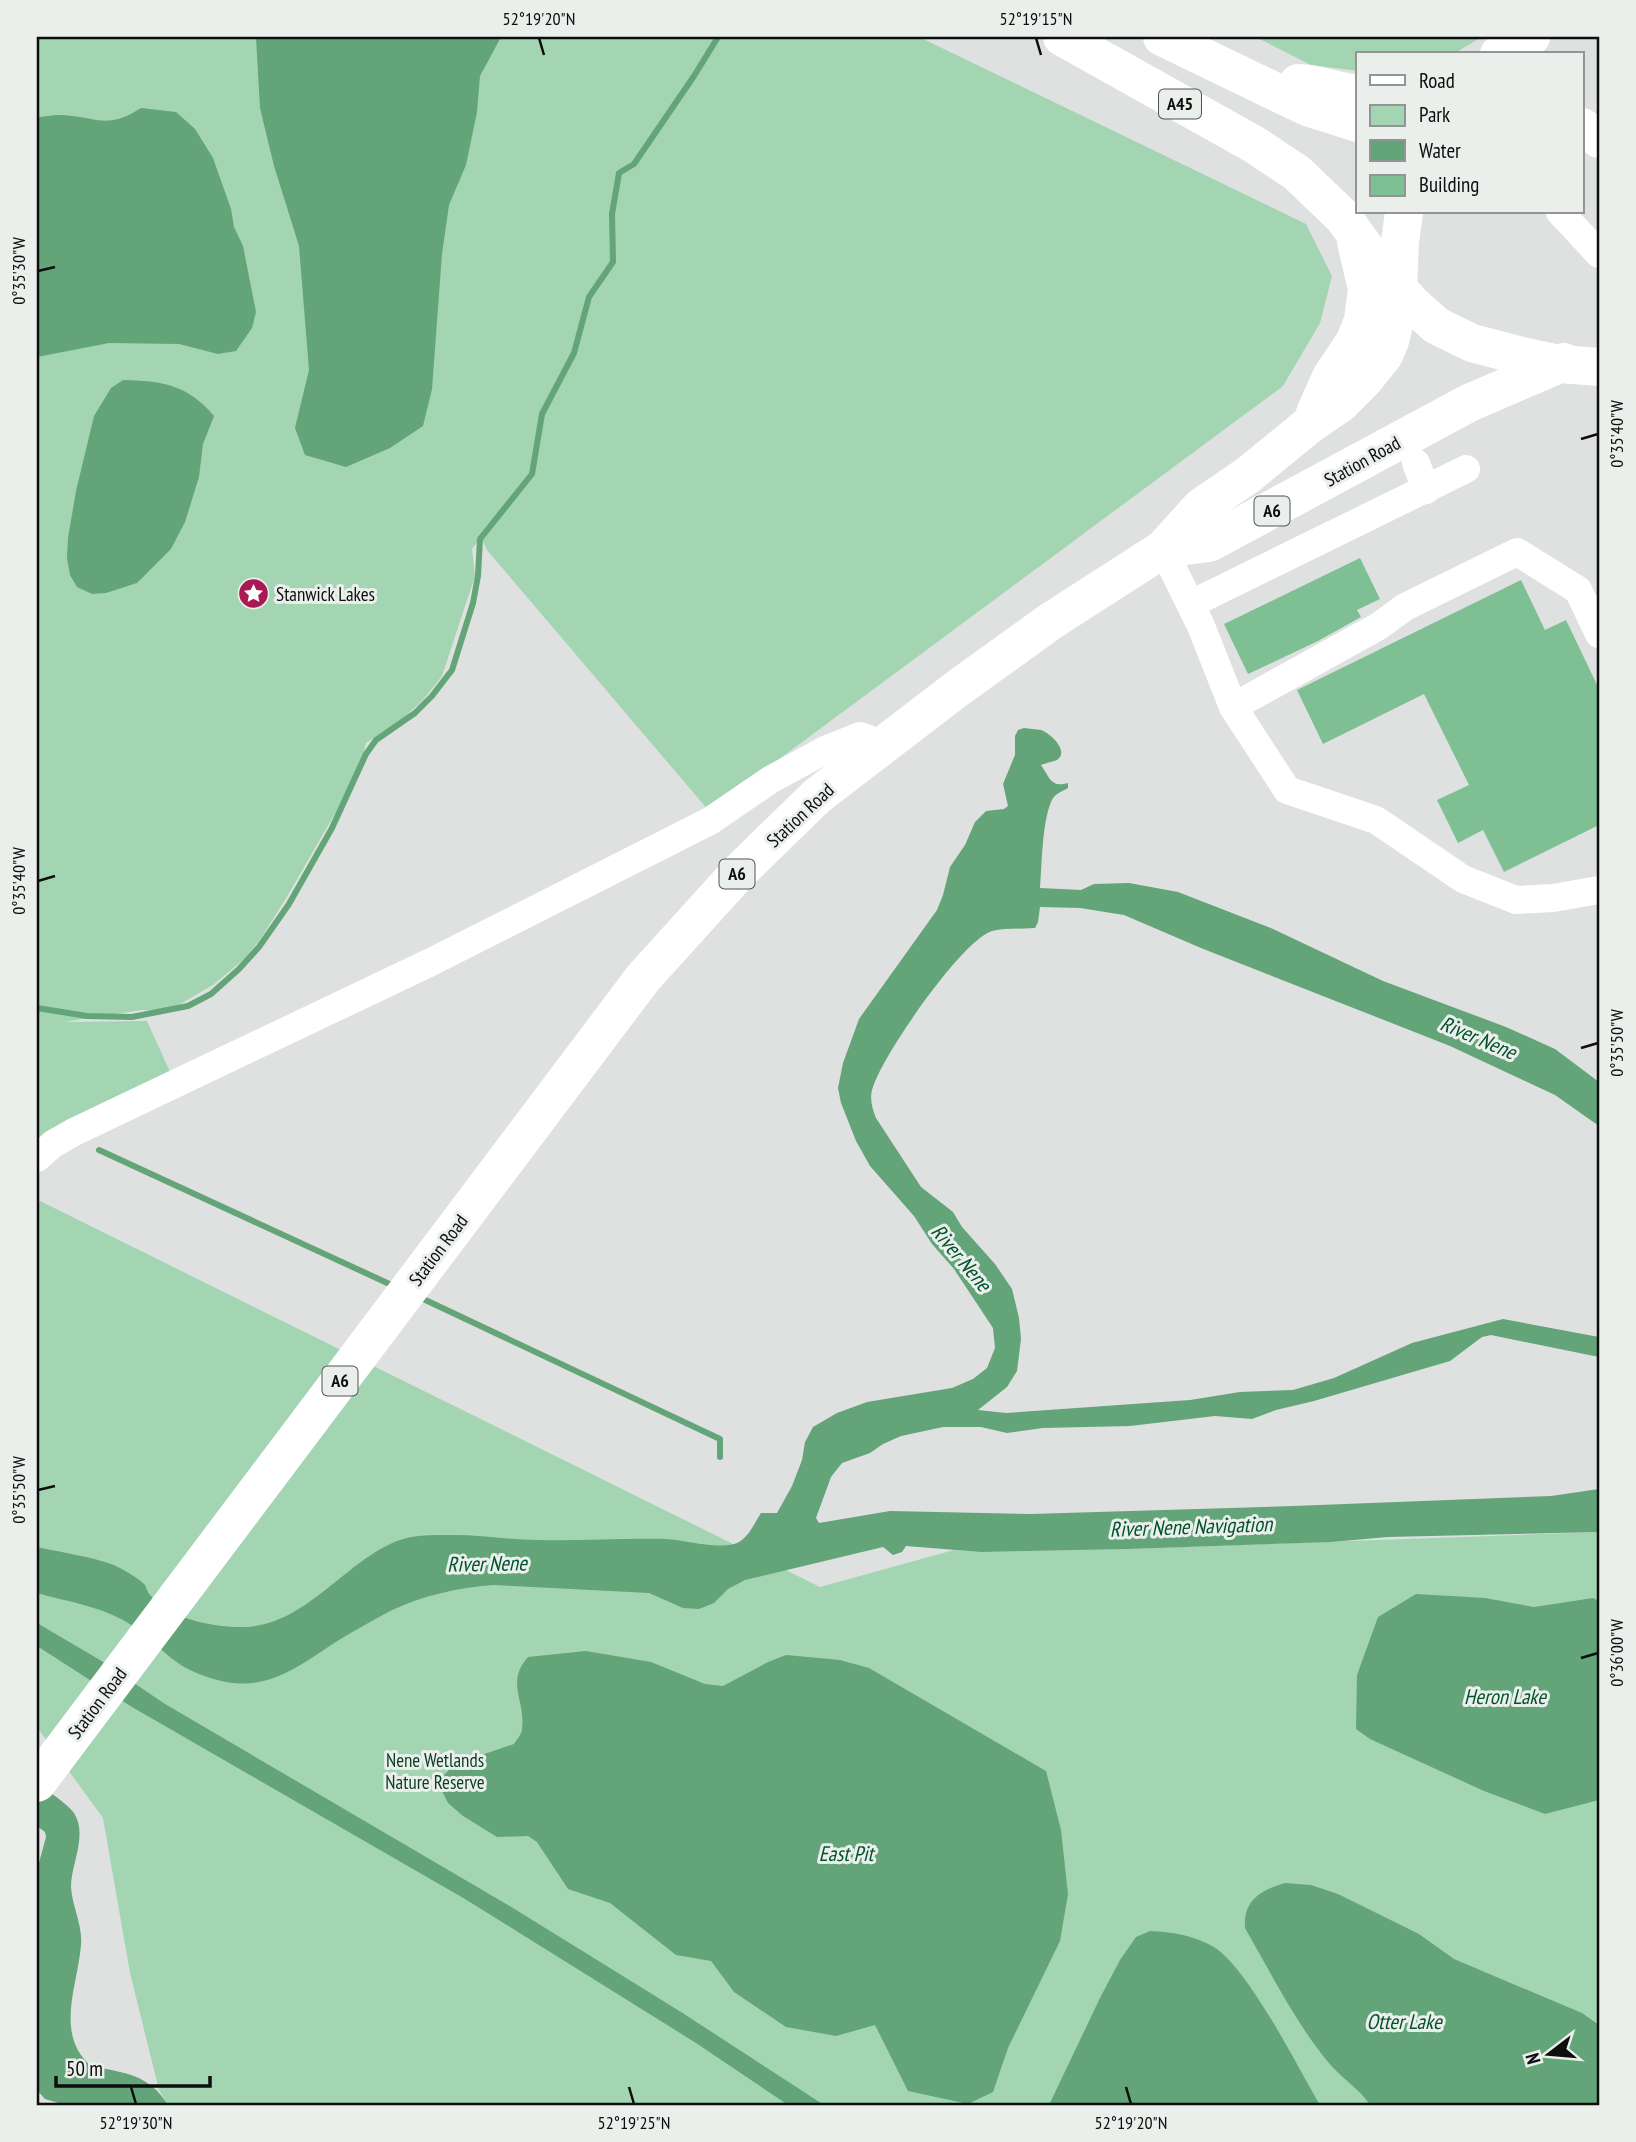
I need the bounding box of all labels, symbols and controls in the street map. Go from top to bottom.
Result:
text: 52°19'20"N [503,7,575,30]
text: 52°19'15"N [1000,7,1072,30]
legend [1356,52,1584,214]
text: Road [1419,67,1455,94]
road number: A45 [1159,90,1201,119]
text: Park [1419,101,1450,128]
text: Water [1419,137,1461,164]
text: Building [1419,171,1479,198]
text: 0°35'30"W [7,237,30,305]
text: 0°35'40"W [1605,400,1628,468]
street label: Station Road [1320,430,1404,492]
road number: A6 [1254,496,1290,526]
place icon: Stanwick Lakes [236,577,270,611]
place label: Stanwick Lakes [276,582,375,606]
street label: Station Road [761,778,839,852]
text: 0°35'40"W [7,847,30,915]
road number: A6 [720,860,754,888]
text: 0°35'50"W [1605,1009,1628,1077]
water label: River Nene [1436,1010,1521,1066]
street label: Station Road [403,1210,473,1290]
water label: River Nene [925,1219,998,1298]
road number: A6 [322,1366,358,1396]
text: 0°35'50"W [7,1456,30,1524]
water label: River Nene Navigation [1109,1510,1274,1543]
water label: River Nene [447,1549,528,1578]
text: 0°36'00"W [1605,1619,1628,1687]
street label: Station Road [62,1663,132,1743]
water label: Heron Lake [1464,1683,1547,1710]
park label: Nene Wetlands Nature Reserve [385,1748,485,1794]
water label: East Pit [819,1840,875,1867]
water label: Otter Lake [1366,2008,1443,2035]
north arrow [1514,2020,1584,2090]
scale bar [56,2044,210,2088]
text: N [1520,2050,1546,2067]
text: 50 m [66,2055,103,2082]
text: 52°19'30"N [100,2111,172,2134]
text: 52°19'25"N [598,2111,670,2134]
text: 52°19'20"N [1095,2111,1167,2134]

